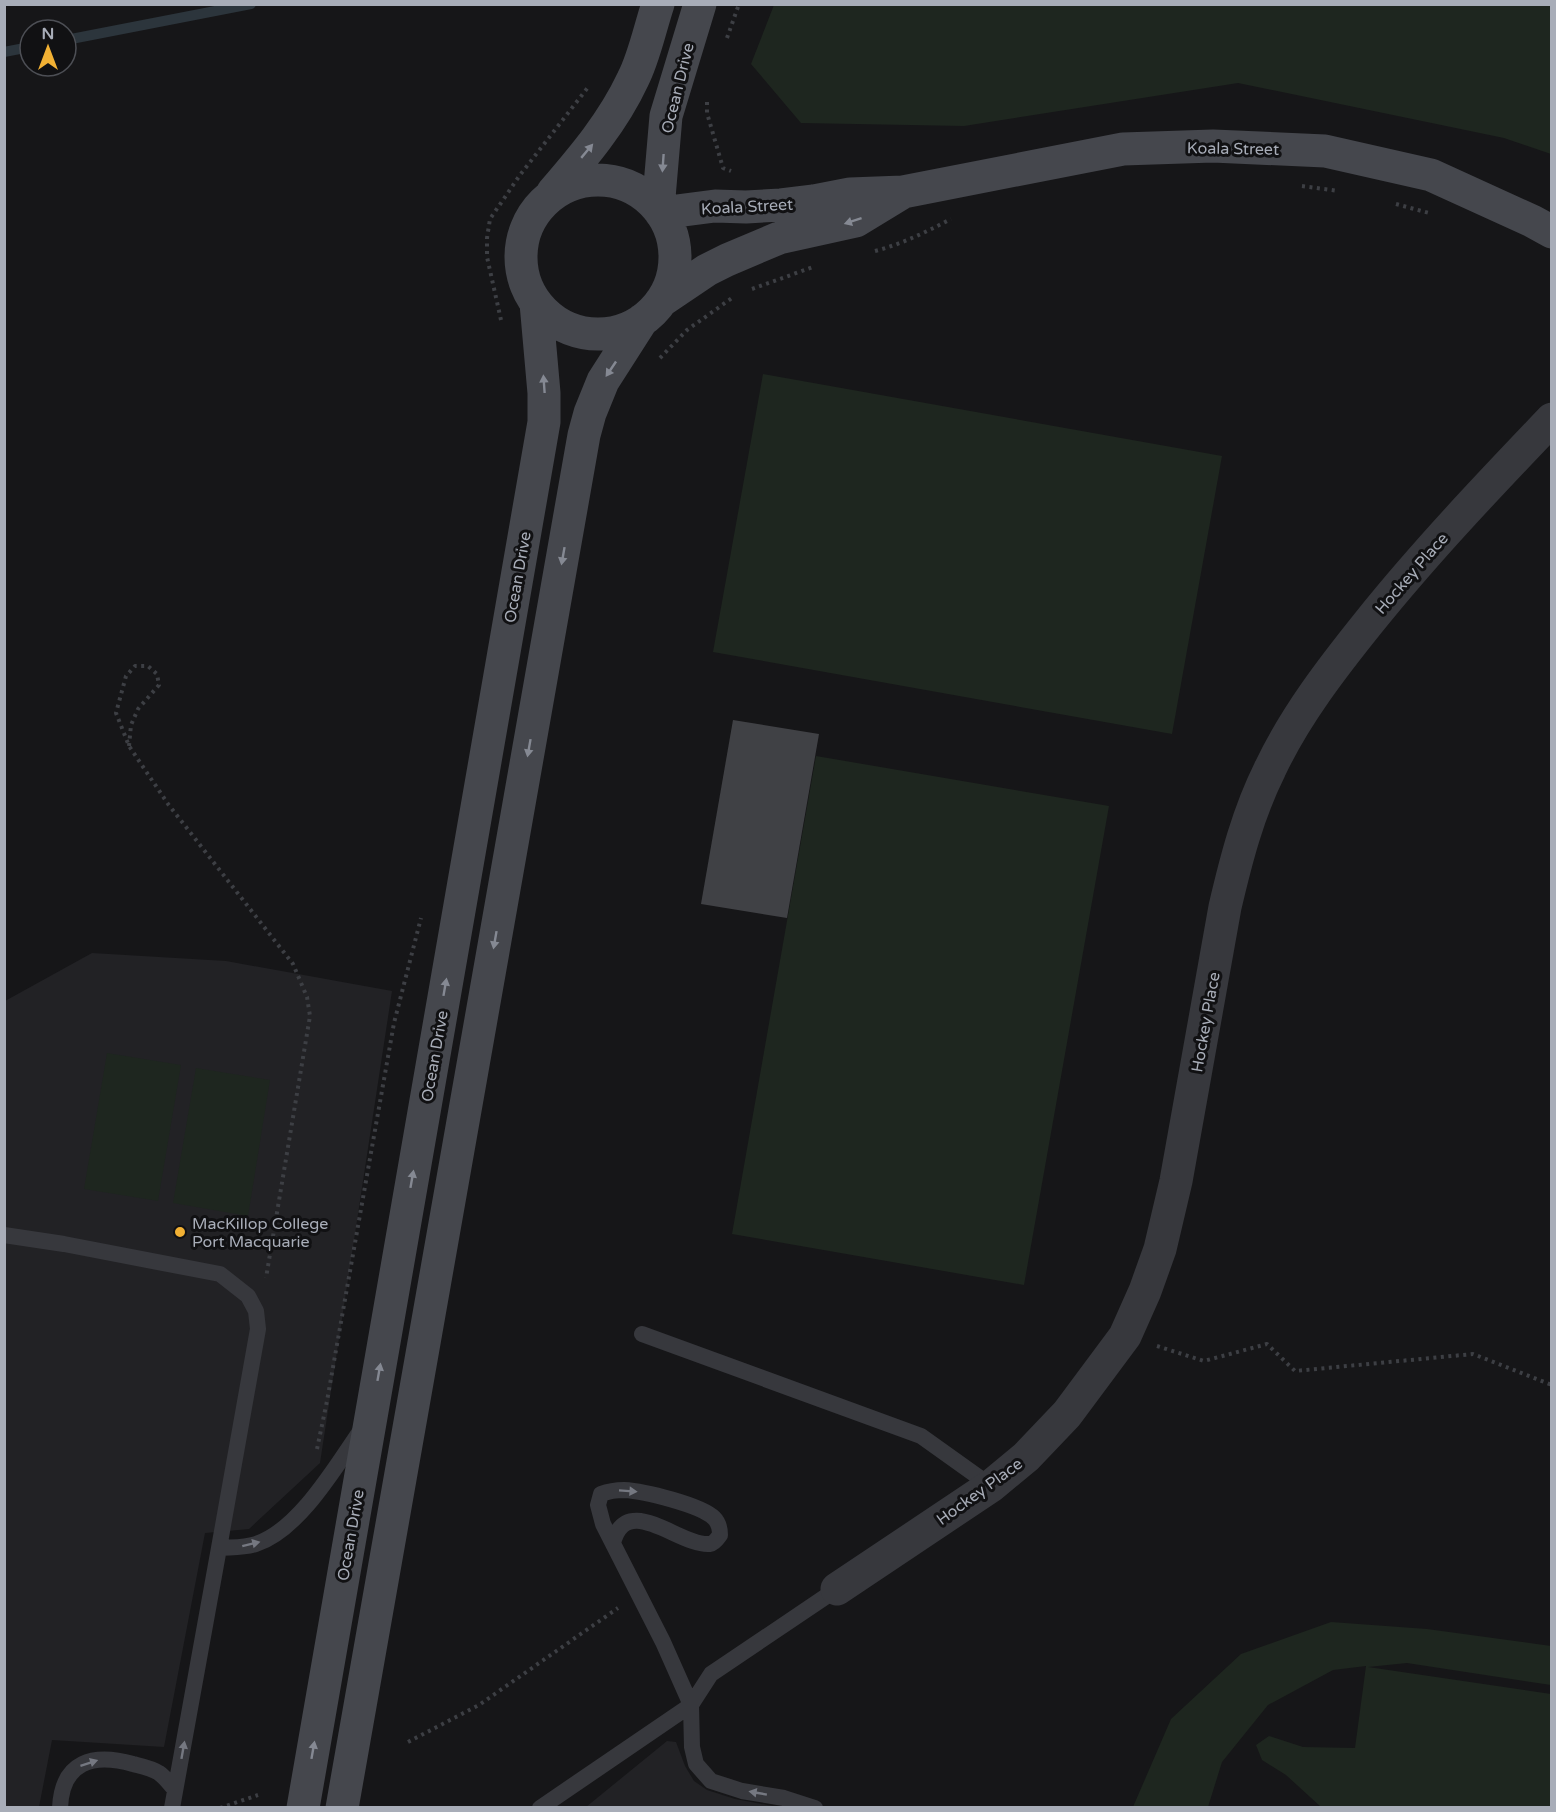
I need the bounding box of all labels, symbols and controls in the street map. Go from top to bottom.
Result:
north arrow [18,18,78,78]
text: N [42,24,54,44]
street label: Ocean Drive [657,41,699,136]
street label: Koala Street [1187,138,1279,160]
one-way arrow [581,143,594,159]
one-way arrow [658,153,667,172]
street label: Koala Street [700,195,794,219]
one-way arrow [843,217,861,226]
one-way arrow [606,361,617,378]
one-way arrow [539,374,548,393]
street label: Hockey Place [1371,529,1453,619]
street label: Ocean Drive [500,530,536,624]
one-way arrow [558,547,567,566]
one-way arrow [524,739,533,758]
one-way arrow [490,931,499,950]
street label: Hockey Place [1187,970,1225,1074]
one-way arrow [441,978,450,997]
street label: Ocean Drive [417,1009,453,1103]
one-way arrow [408,1170,417,1189]
place label: MacKillop College Port Macquarie [192,1214,328,1252]
marker: MacKillop College Port Macquarie [173,1225,187,1239]
one-way arrow [375,1362,384,1381]
street label: Hockey Place [933,1454,1027,1530]
one-way arrow [619,1486,638,1496]
street label: Ocean Drive [333,1488,369,1582]
one-way arrow [242,1539,260,1549]
one-way arrow [178,1740,187,1759]
one-way arrow [308,1740,317,1759]
one-way arrow [80,1758,98,1767]
one-way arrow [749,1789,768,1798]

